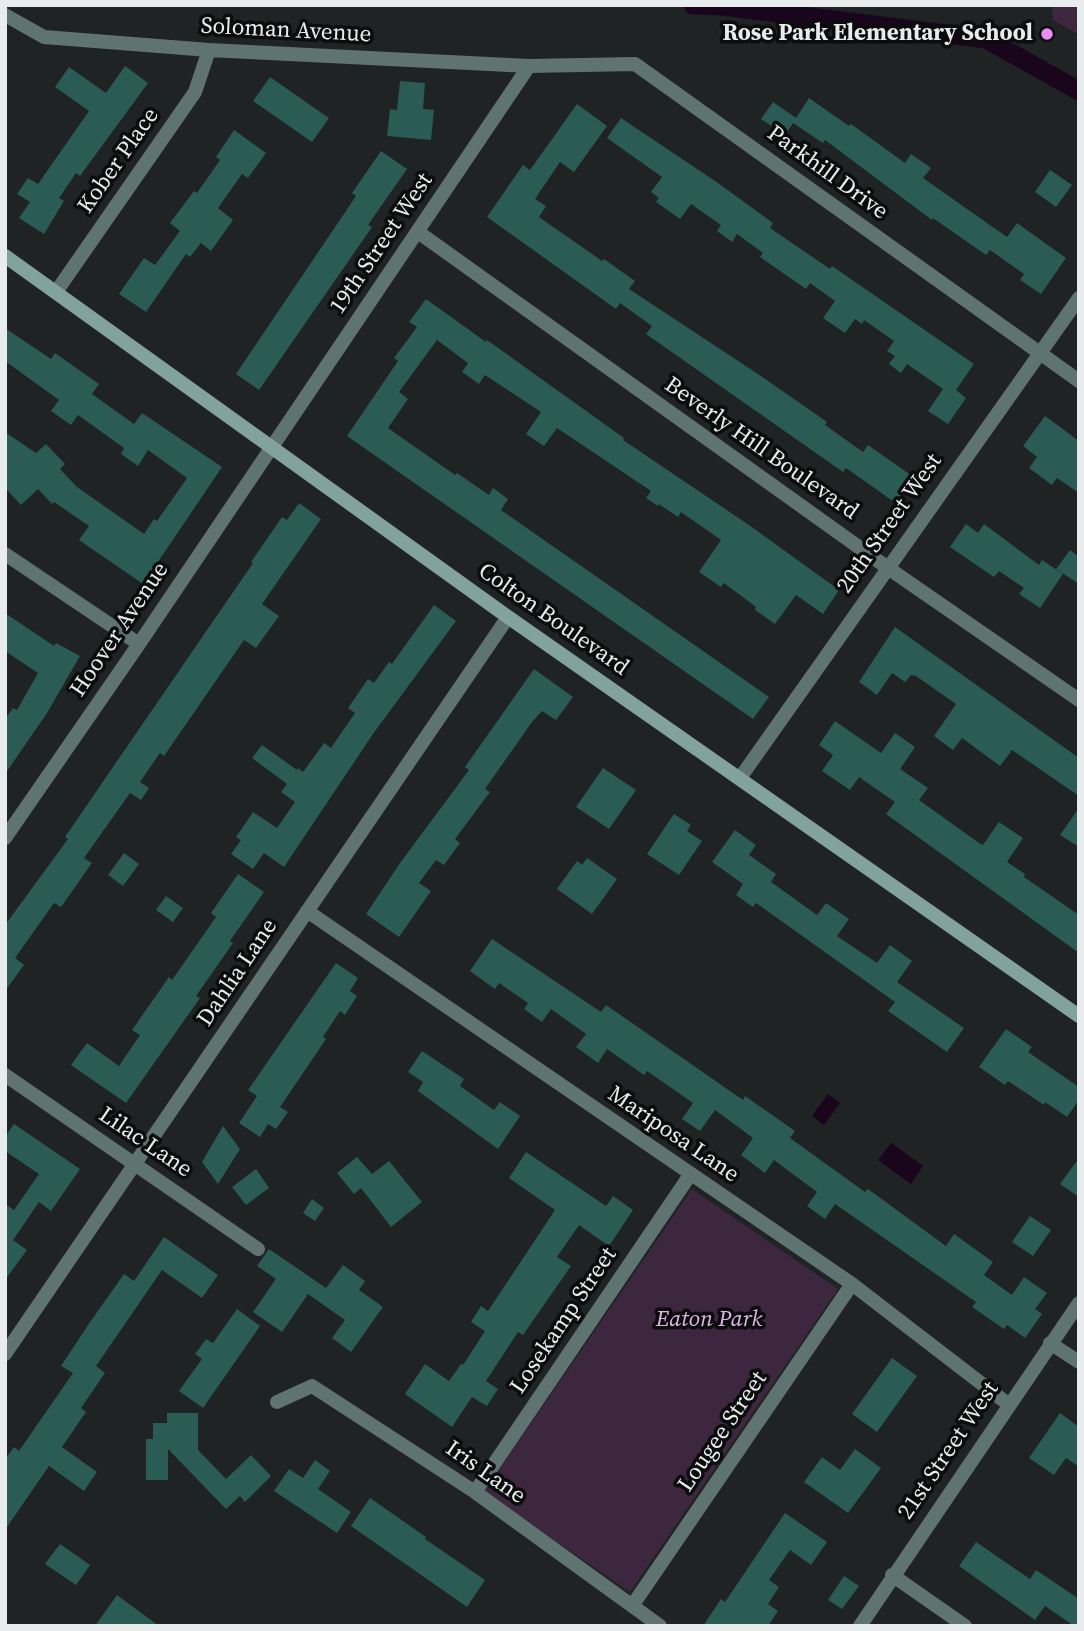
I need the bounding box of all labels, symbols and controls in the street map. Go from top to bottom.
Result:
street label: Soloman Avenue [200,13,372,49]
place label: Rose Park Elementary School [722,20,1033,48]
marker: Rose Park Elementary School [1039,26,1055,42]
street label: Kober Place [73,103,165,219]
street label: Parkhill Drive [761,120,893,226]
street label: 19th Street West [325,168,439,320]
street label: Beverly Hill Boulevard [659,372,863,526]
street label: 20th Street West [832,449,948,599]
street label: Hoover Avenue [65,557,175,703]
street label: Colton Boulevard [473,558,633,682]
street label: Dahlia Lane [192,914,284,1032]
street label: Mariposa Lane [602,1081,744,1189]
street label: Lilac Lane [93,1102,197,1184]
street label: Losekamp Street [505,1243,623,1399]
park label: Eaton Park [656,1306,762,1334]
street label: Lougee Street [673,1367,773,1497]
street label: 21st Street West [893,1377,1005,1525]
street label: Iris Lane [440,1435,530,1511]

